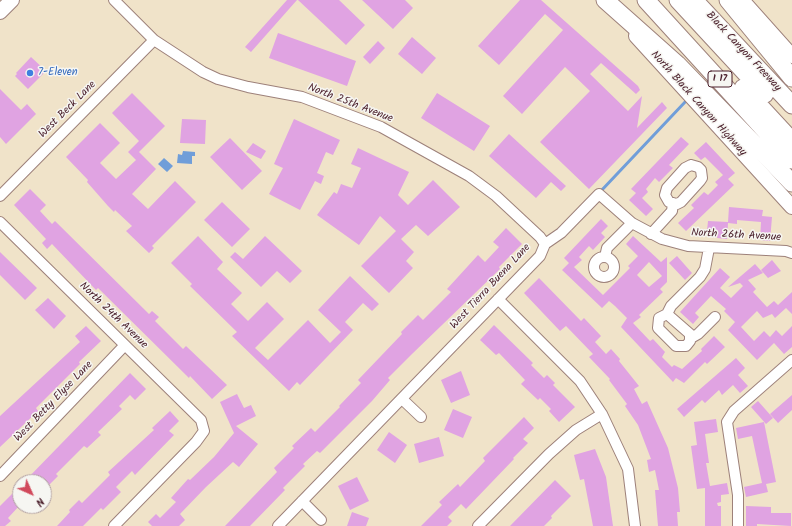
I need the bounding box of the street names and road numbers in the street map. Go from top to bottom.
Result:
street label: Black Canyon Freeway [703,9,783,95]
street label: North Black Canyon Highway [647,49,749,159]
road number: I 17 [708,71,732,87]
street label: West Beck Lane [37,79,99,141]
street label: North 25th Avenue [306,82,394,126]
street label: North 26th Avenue [691,227,781,245]
street label: West Tierra Buena Lane [448,242,534,332]
street label: North 24th Avenue [76,280,150,352]
street label: West Betty Elyse Lane [12,359,96,445]

